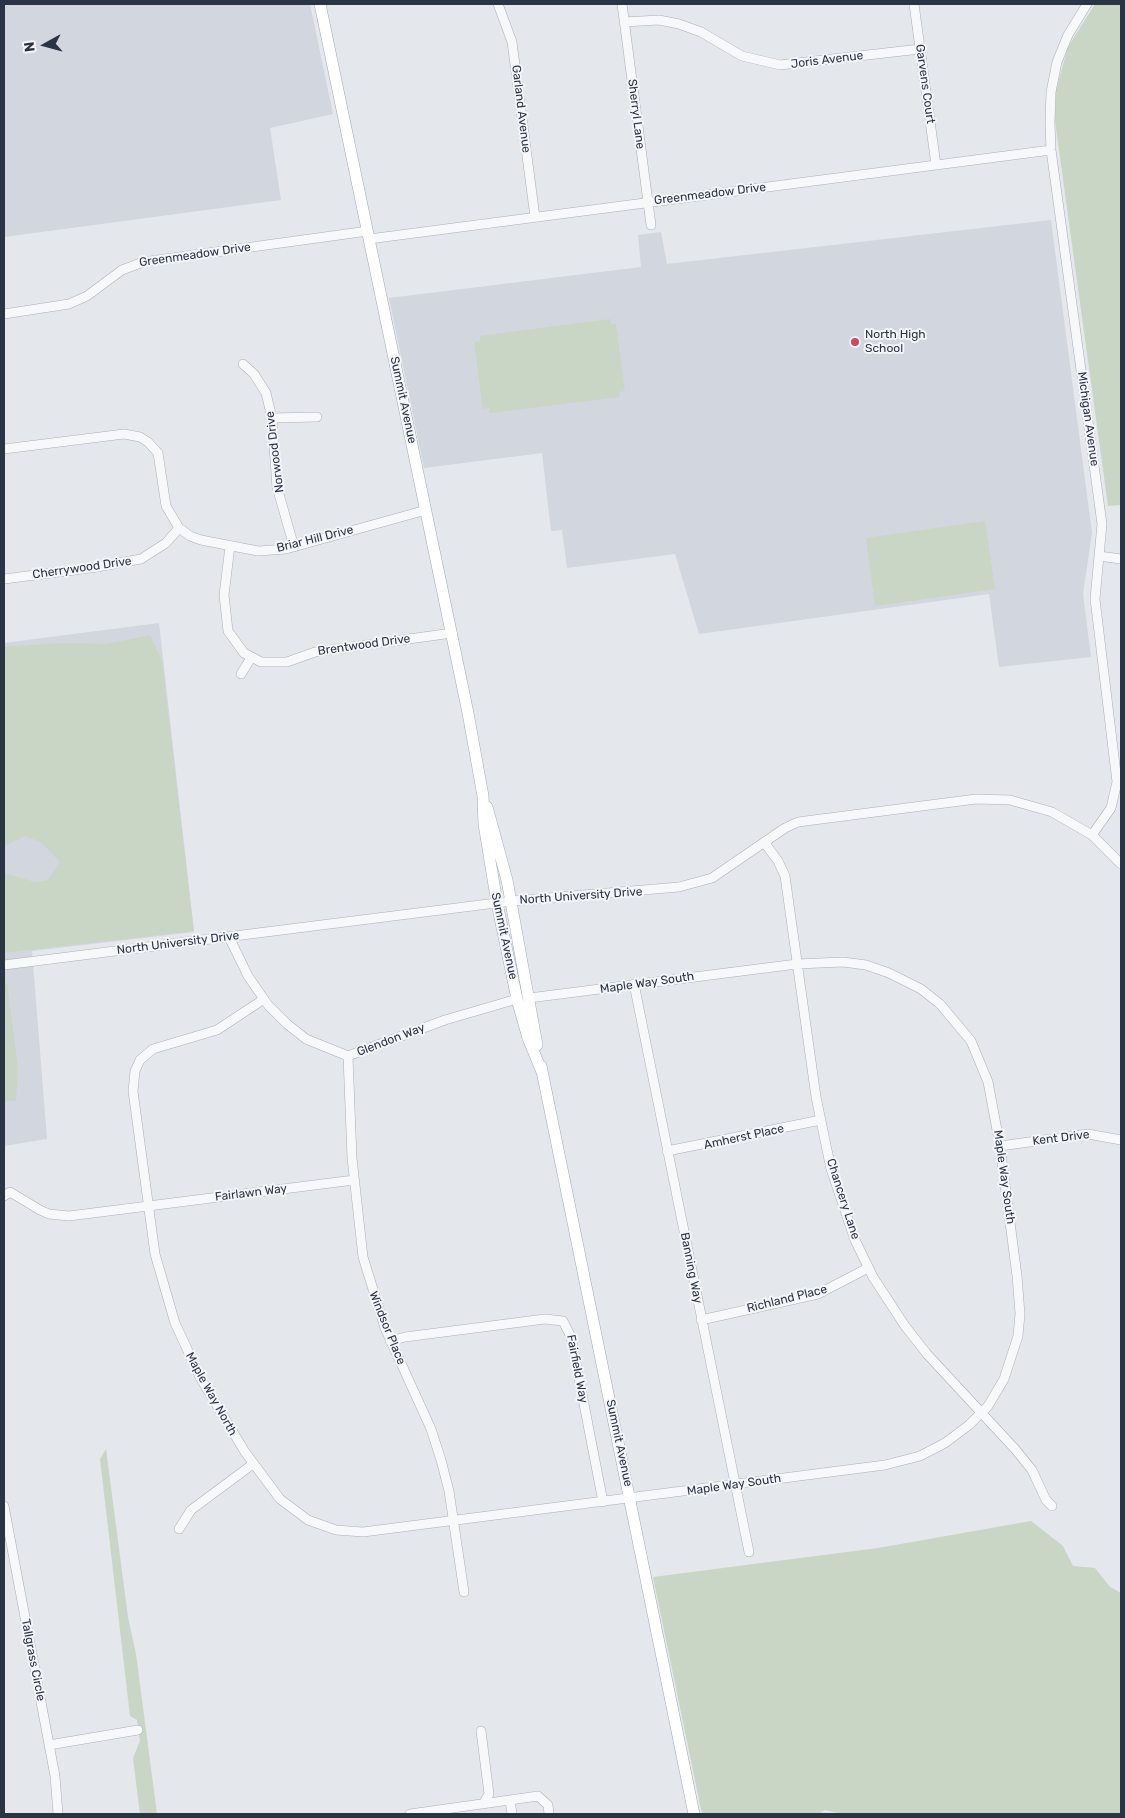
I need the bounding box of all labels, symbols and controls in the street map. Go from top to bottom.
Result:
north arrow [20,20,70,70]
text: N [21,41,39,53]
street label: Garvens Court [912,43,938,125]
street label: Joris Avenue [790,48,864,72]
street label: Garland Avenue [508,64,534,154]
street label: Sherryl Lane [625,78,647,150]
street label: Greenmeadow Drive [653,180,767,208]
street label: Greenmeadow Drive [138,240,252,270]
place label: North High School [865,328,926,356]
marker: North High School [849,336,861,348]
street label: Summit Avenue [387,355,419,445]
street label: Michigan Avenue [1074,371,1102,467]
street label: Norwood Drive [263,410,287,494]
street label: Briar Hill Drive [275,522,355,556]
street label: Cherrywood Drive [32,554,132,582]
street label: Brentwood Drive [317,631,411,659]
street label: North University Drive [519,885,643,907]
street label: Summit Avenue [488,891,520,981]
street label: North University Drive [116,928,240,958]
street label: Maple Way South [599,969,695,997]
street label: Glendon Way [355,1020,427,1060]
street label: Amherst Place [703,1121,785,1153]
street label: Kent Drive [1032,1127,1090,1149]
street label: Maple Way South [990,1129,1018,1225]
street label: Chancery Lane [823,1157,863,1241]
street label: Fairlawn Way [214,1181,288,1205]
street label: Banning Way [677,1231,705,1305]
street label: Richland Place [745,1282,829,1316]
street label: Windsor Place [366,1289,408,1367]
street label: Fairfield Way [563,1334,591,1404]
street label: Maple Way North [182,1350,240,1438]
street label: Summit Avenue [603,1398,635,1488]
street label: Maple Way South [686,1471,782,1499]
street label: Tallgrass Circle [18,1618,48,1702]

